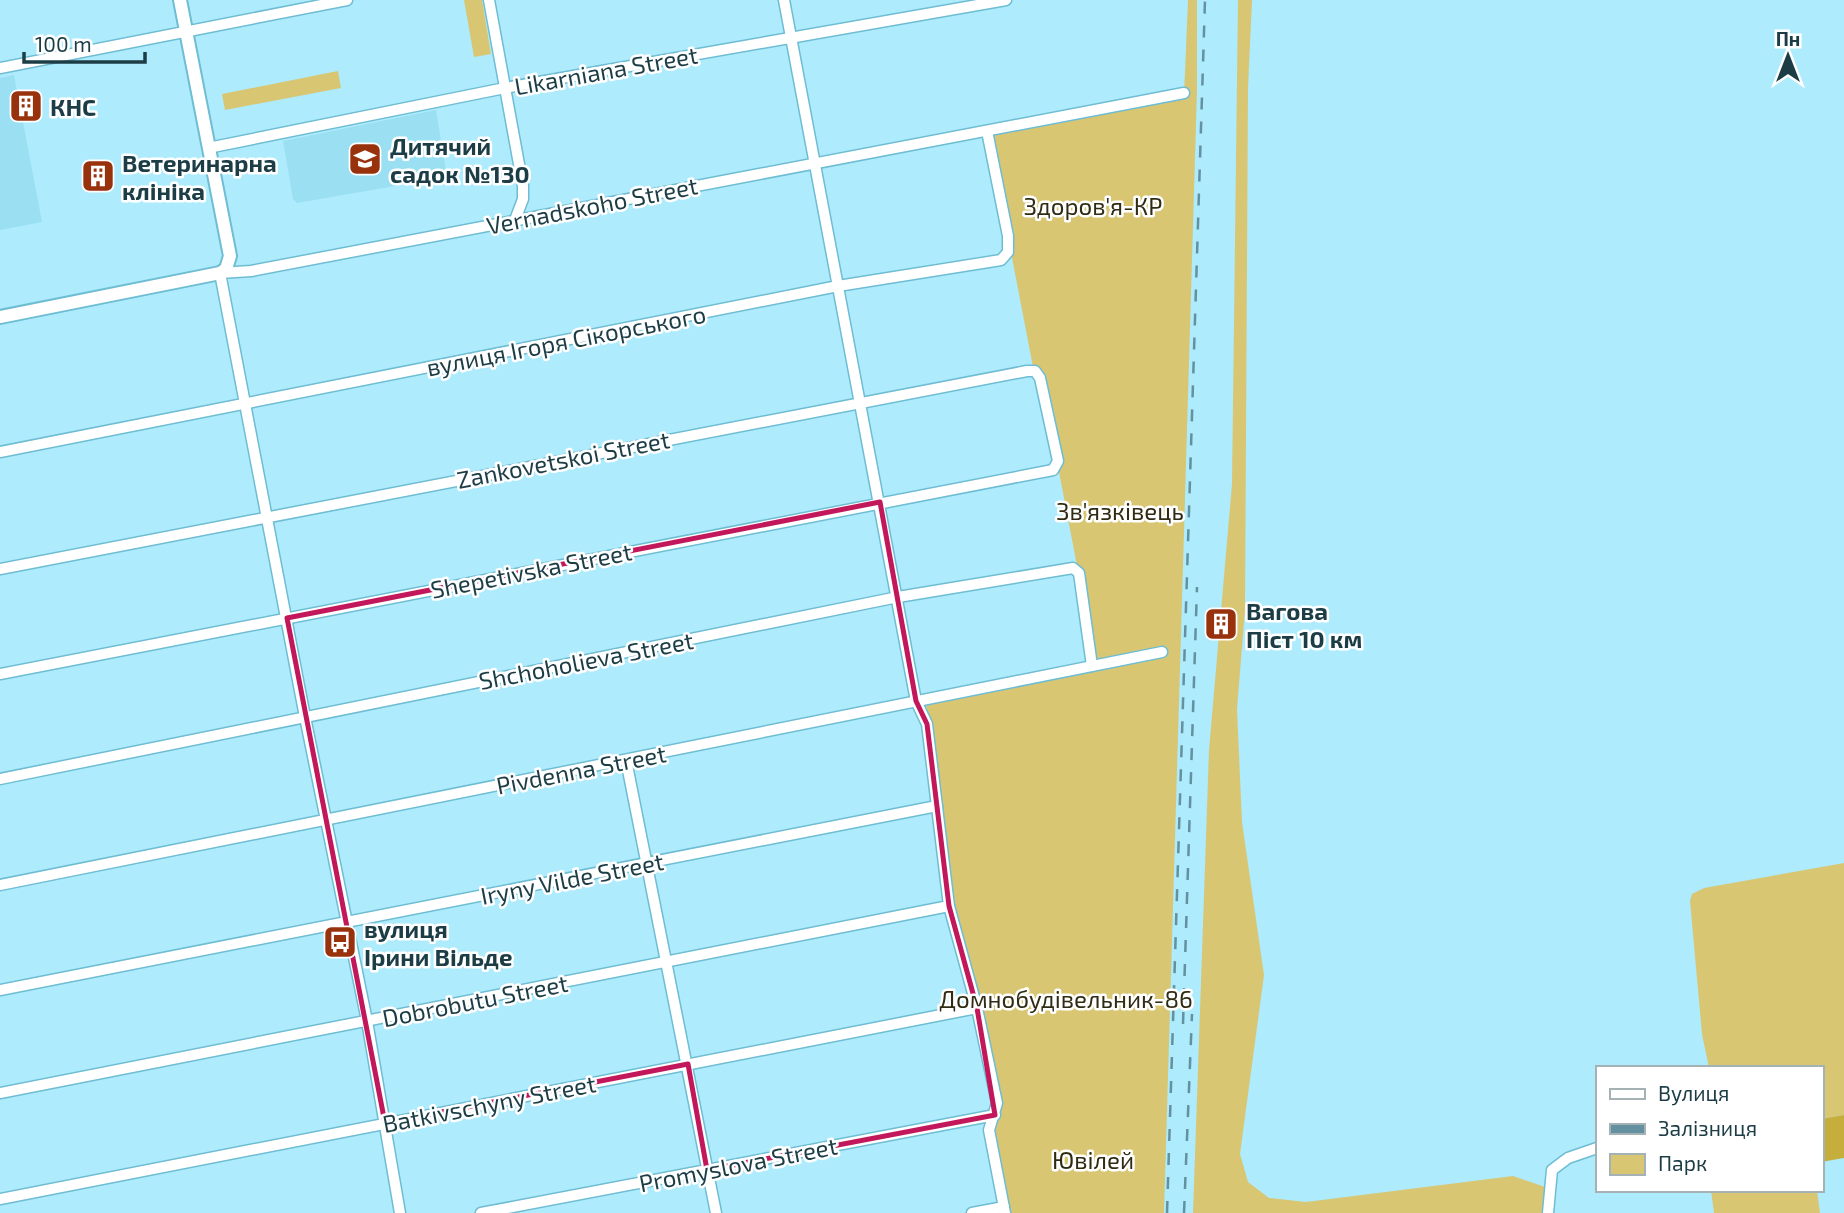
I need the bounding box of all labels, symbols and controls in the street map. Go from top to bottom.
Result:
scale bar [24,21,145,65]
north arrow [1753,21,1823,91]
text: Пн [1776,27,1800,50]
text: 100 m [35,31,92,56]
street label: Likarniana Street [512,40,700,100]
building icon: КНС [7,87,45,125]
place label: КНС [50,92,96,121]
place label: Дитячий садок №130 [390,131,530,188]
school or university icon: Дитячий садок №130 [346,140,384,178]
place label: Ветеринарна клініка [122,148,277,205]
building icon: Ветеринарна клініка [79,157,117,195]
street label: Vernadskoho Street [484,170,700,240]
park label: Здоров'я-КР [1024,191,1162,220]
street label: вулиця Ігоря Сікорського [424,299,708,382]
street label: Zankovetskoi Street [454,424,672,494]
park label: Зв'язківець [1056,496,1184,525]
street label: Shepetivska Street [428,536,634,604]
place label: Вагова Піст 10 км [1246,596,1362,653]
building icon: Вагова Піст 10 км [1202,605,1240,643]
street label: Shchoholieva Street [476,625,696,695]
street label: Pivdenna Street [494,738,668,800]
street label: Iryny Vilde Street [478,846,666,910]
place label: вулиця Ірини Вільде [364,914,513,971]
bus stop icon: вулиця Ірини Вільде [321,923,359,961]
street label: Dobrobutu Street [380,968,570,1032]
park label: Домнобудівельник-86 [939,984,1193,1014]
legend [1596,1066,1823,1192]
street label: Batkivschyny Street [380,1068,598,1138]
text: Вулиця [1658,1080,1729,1106]
text: Залізниця [1658,1115,1757,1140]
street label: Promyslova Street [636,1131,840,1197]
park label: Ювілей [1052,1145,1134,1174]
text: Парк [1658,1150,1707,1175]

